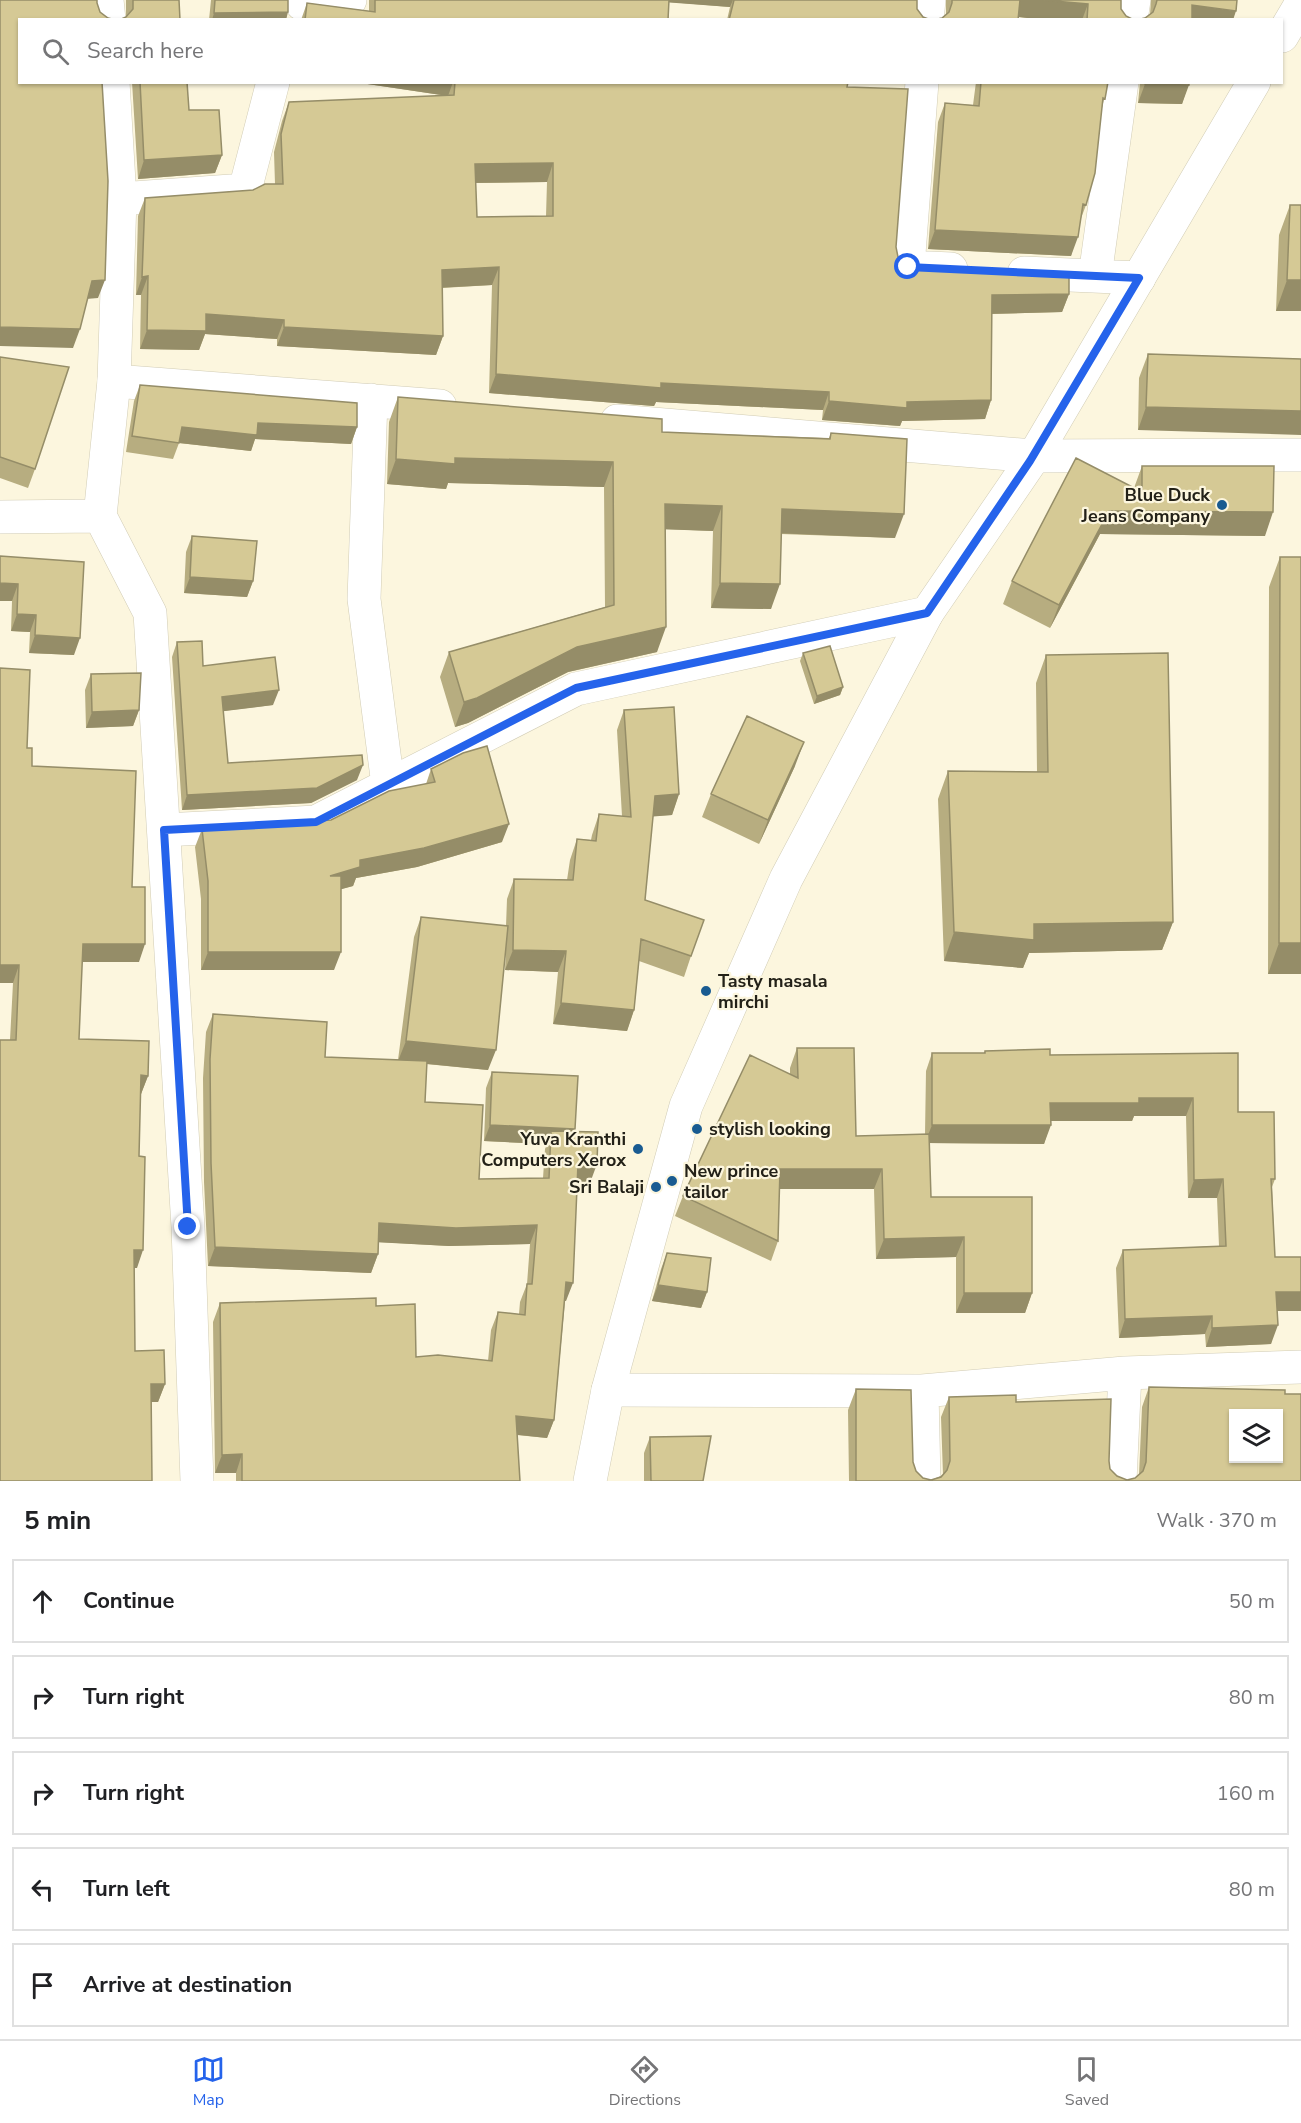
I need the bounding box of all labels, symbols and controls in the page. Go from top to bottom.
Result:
search box [18,18,1283,84]
icon: search [39,35,72,68]
text: Search here [87,36,204,66]
route start [894,253,920,279]
place label: Blue Duck Jeans Company [1081,483,1211,528]
marker: Blue Duck Jeans Company [1215,498,1229,512]
place label: Tasty masala mirchi [718,969,828,1014]
marker: Tasty masala mirchi [699,984,713,998]
place label: stylish looking [709,1117,831,1141]
marker: stylish looking [690,1122,704,1136]
place label: Yuva Kranthi Computers Xerox [481,1127,626,1172]
marker: Yuva Kranthi Computers Xerox [631,1142,645,1156]
place label: New prince tailor [684,1159,779,1204]
marker: New prince tailor [665,1174,679,1188]
place label: Sri Balaji [569,1175,644,1199]
marker: Sri Balaji [649,1180,663,1194]
route end [174,1213,200,1239]
map controls [1229,1409,1283,1463]
button: layers [1229,1409,1283,1463]
text: 5 min [24,1503,91,1538]
text: Walk · 370 m [1157,1507,1277,1534]
icon: ahead [26,1585,59,1618]
text: Continue [83,1586,174,1616]
text: 50 m [1229,1588,1275,1615]
icon: right [26,1681,59,1714]
text: Turn right [83,1682,184,1712]
text: 80 m [1229,1684,1275,1711]
icon: right [26,1777,59,1810]
text: Turn right [83,1778,184,1808]
text: 160 m [1217,1780,1275,1807]
icon: left [26,1873,59,1906]
text: Turn left [83,1874,170,1904]
text: 80 m [1229,1876,1275,1903]
icon: arrive [26,1969,59,2002]
text: Arrive at destination [83,1970,292,2000]
tab: Map [192,2053,225,2111]
tab: Directions [609,2053,681,2111]
tab: Saved [1065,2053,1109,2111]

